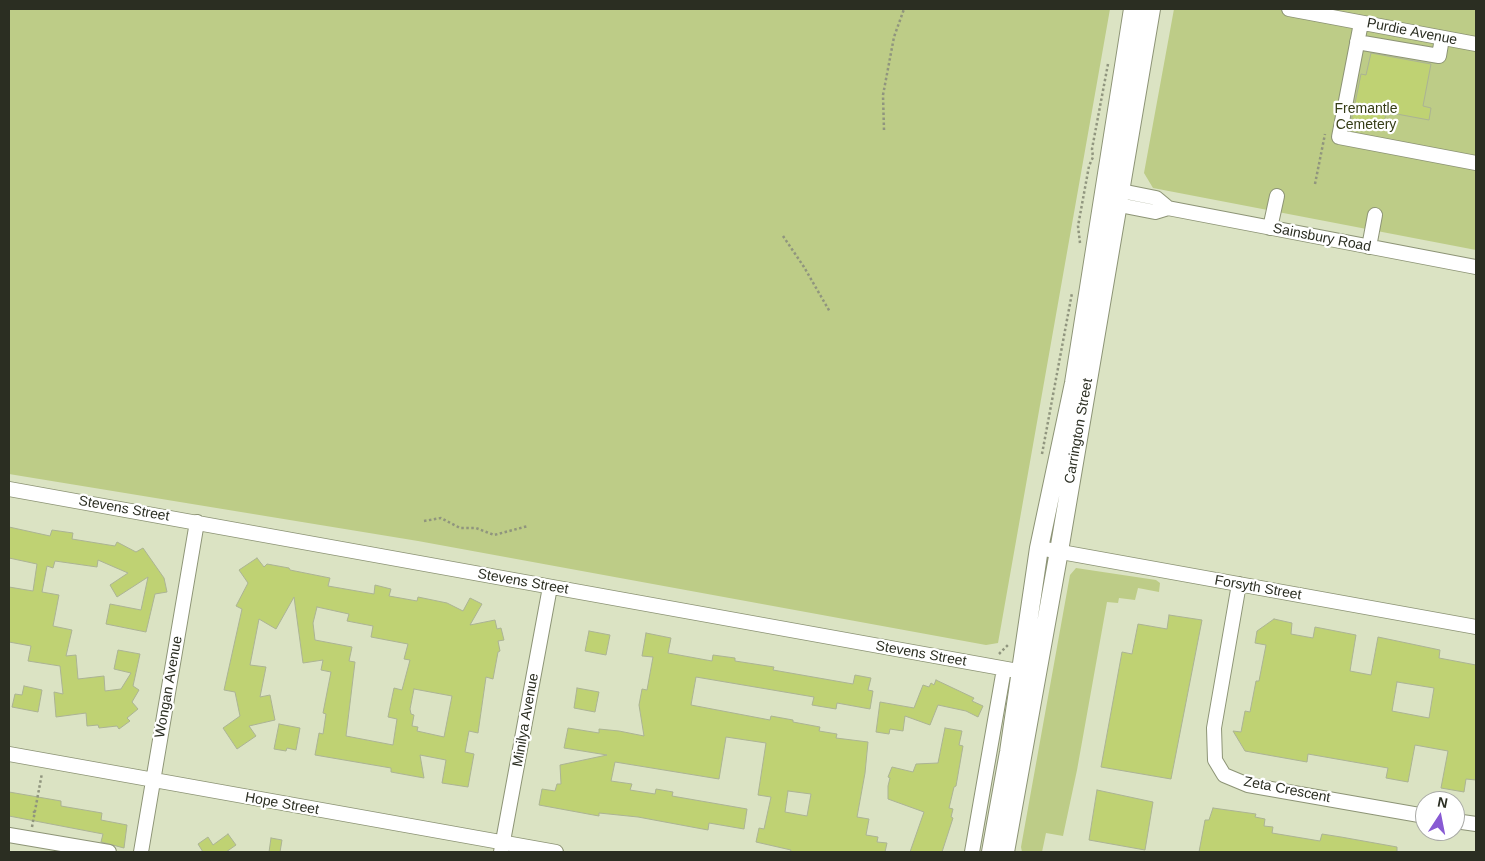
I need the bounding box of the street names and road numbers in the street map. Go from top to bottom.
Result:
street label: Purdie Avenue [1365,15,1459,49]
street label: Sainsbury Road [1272,220,1372,256]
street label: Carrington Street [1061,377,1097,485]
street label: Stevens Street [77,493,171,525]
street label: Stevens Street [476,566,570,598]
street label: Forsyth Street [1213,572,1303,604]
street label: Wongan Avenue [152,635,186,739]
street label: Stevens Street [874,638,968,670]
street label: Minilya Avenue [510,672,542,768]
street label: Zeta Crescent [1242,773,1332,807]
street label: Hope Street [244,789,320,819]

